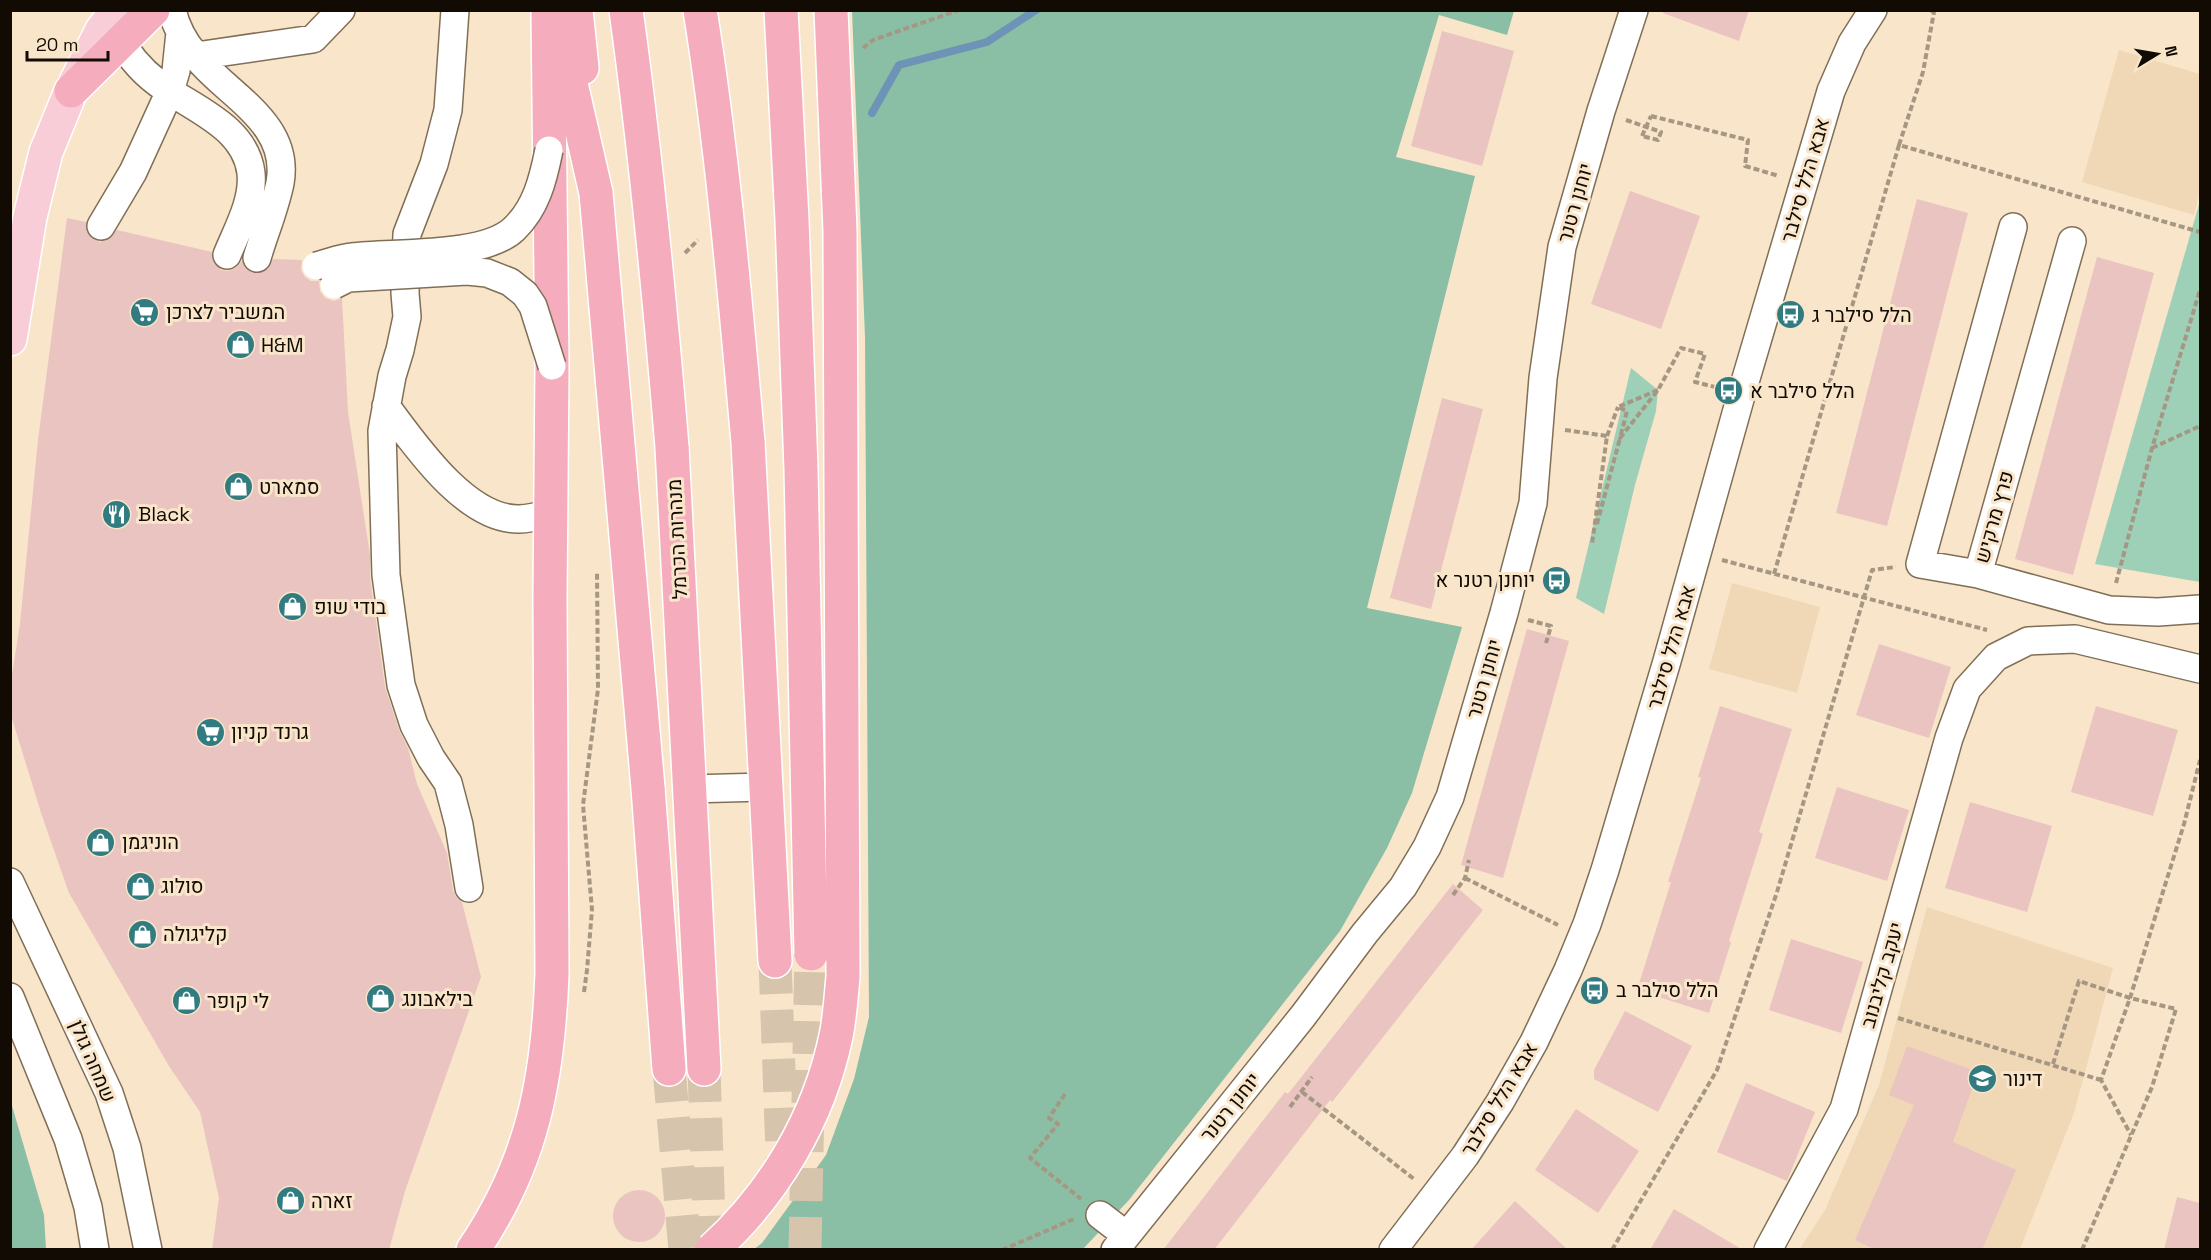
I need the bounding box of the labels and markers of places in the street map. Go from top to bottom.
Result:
supermarket icon: המשביר לצרכן [129,296,161,328]
place label: המשביר לצרכן [166,299,285,325]
bus stop icon: הלל סילבר ג [1775,299,1807,331]
place label: הלל סילבר ג [1812,302,1912,328]
shop icon: H&M [224,329,256,361]
place label: H&M [261,332,304,358]
bus stop icon: הלל סילבר א [1713,375,1745,407]
place label: הלל סילבר א [1750,378,1855,404]
shop icon: סמארט [222,471,254,503]
place label: סמארט [259,474,319,500]
restaurant icon: Black [101,498,133,530]
place label: Black [138,501,190,527]
bus stop icon: יוחנן רטנר א [1540,564,1572,596]
place label: יוחנן רטנר א [1436,567,1535,593]
shop icon: בודי שופ [277,591,309,623]
place label: בודי שופ [314,594,387,620]
supermarket icon: גרנד קניון [194,716,226,748]
place label: גרנד קניון [231,719,309,745]
shop icon: הוניגמן [85,826,117,858]
place label: הוניגמן [122,829,179,855]
shop icon: סולוג [124,870,156,902]
place label: סולוג [161,873,204,899]
shop icon: קליגולה [126,918,158,950]
place label: קליגולה [163,921,227,947]
bus stop icon: הלל סילבר ב [1579,974,1611,1006]
place label: הלל סילבר ב [1616,977,1719,1003]
shop icon: בילאבונג [365,983,397,1015]
shop icon: לי קופר [170,985,202,1017]
place label: בילאבונג [402,986,474,1012]
place label: לי קופר [207,988,269,1014]
school or university icon: דינור [1966,1063,1998,1095]
place label: דינור [2003,1066,2042,1092]
shop icon: זארה [274,1185,306,1217]
place label: זארה [311,1188,352,1214]

